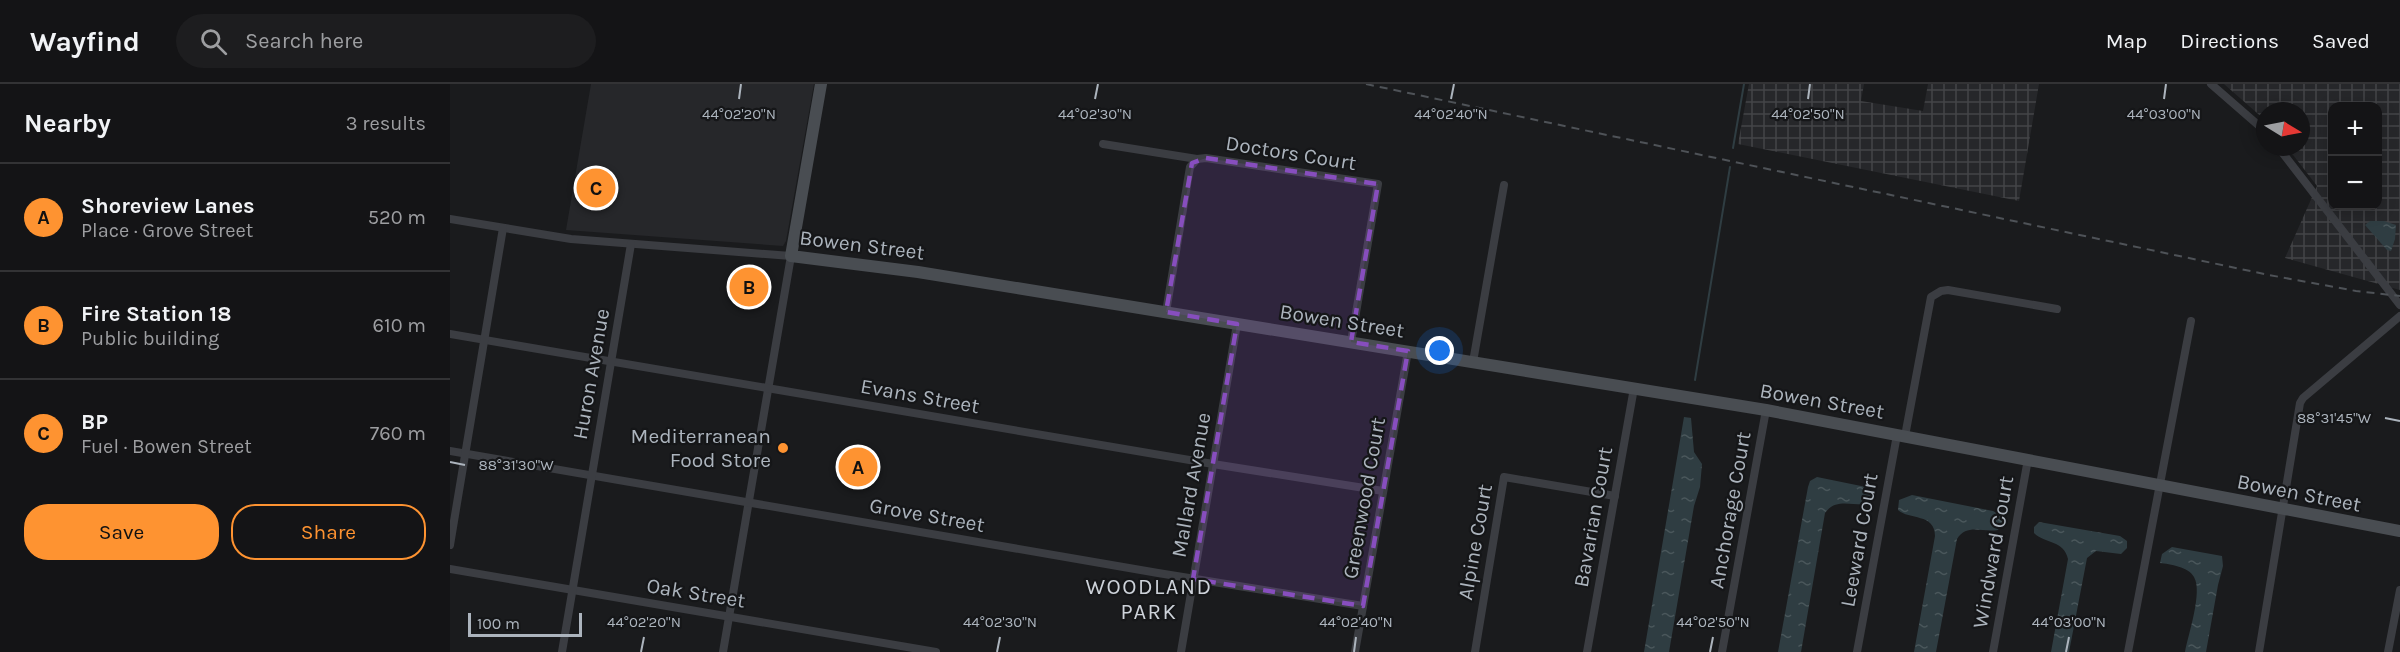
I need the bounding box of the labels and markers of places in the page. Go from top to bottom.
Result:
pin: C [576,166,616,210]
pin: B [730,264,768,310]
place label: Mediterranean Food Store [631,424,771,472]
marker: Mediterranean Food Store [776,441,790,455]
pin: A [838,444,878,490]

